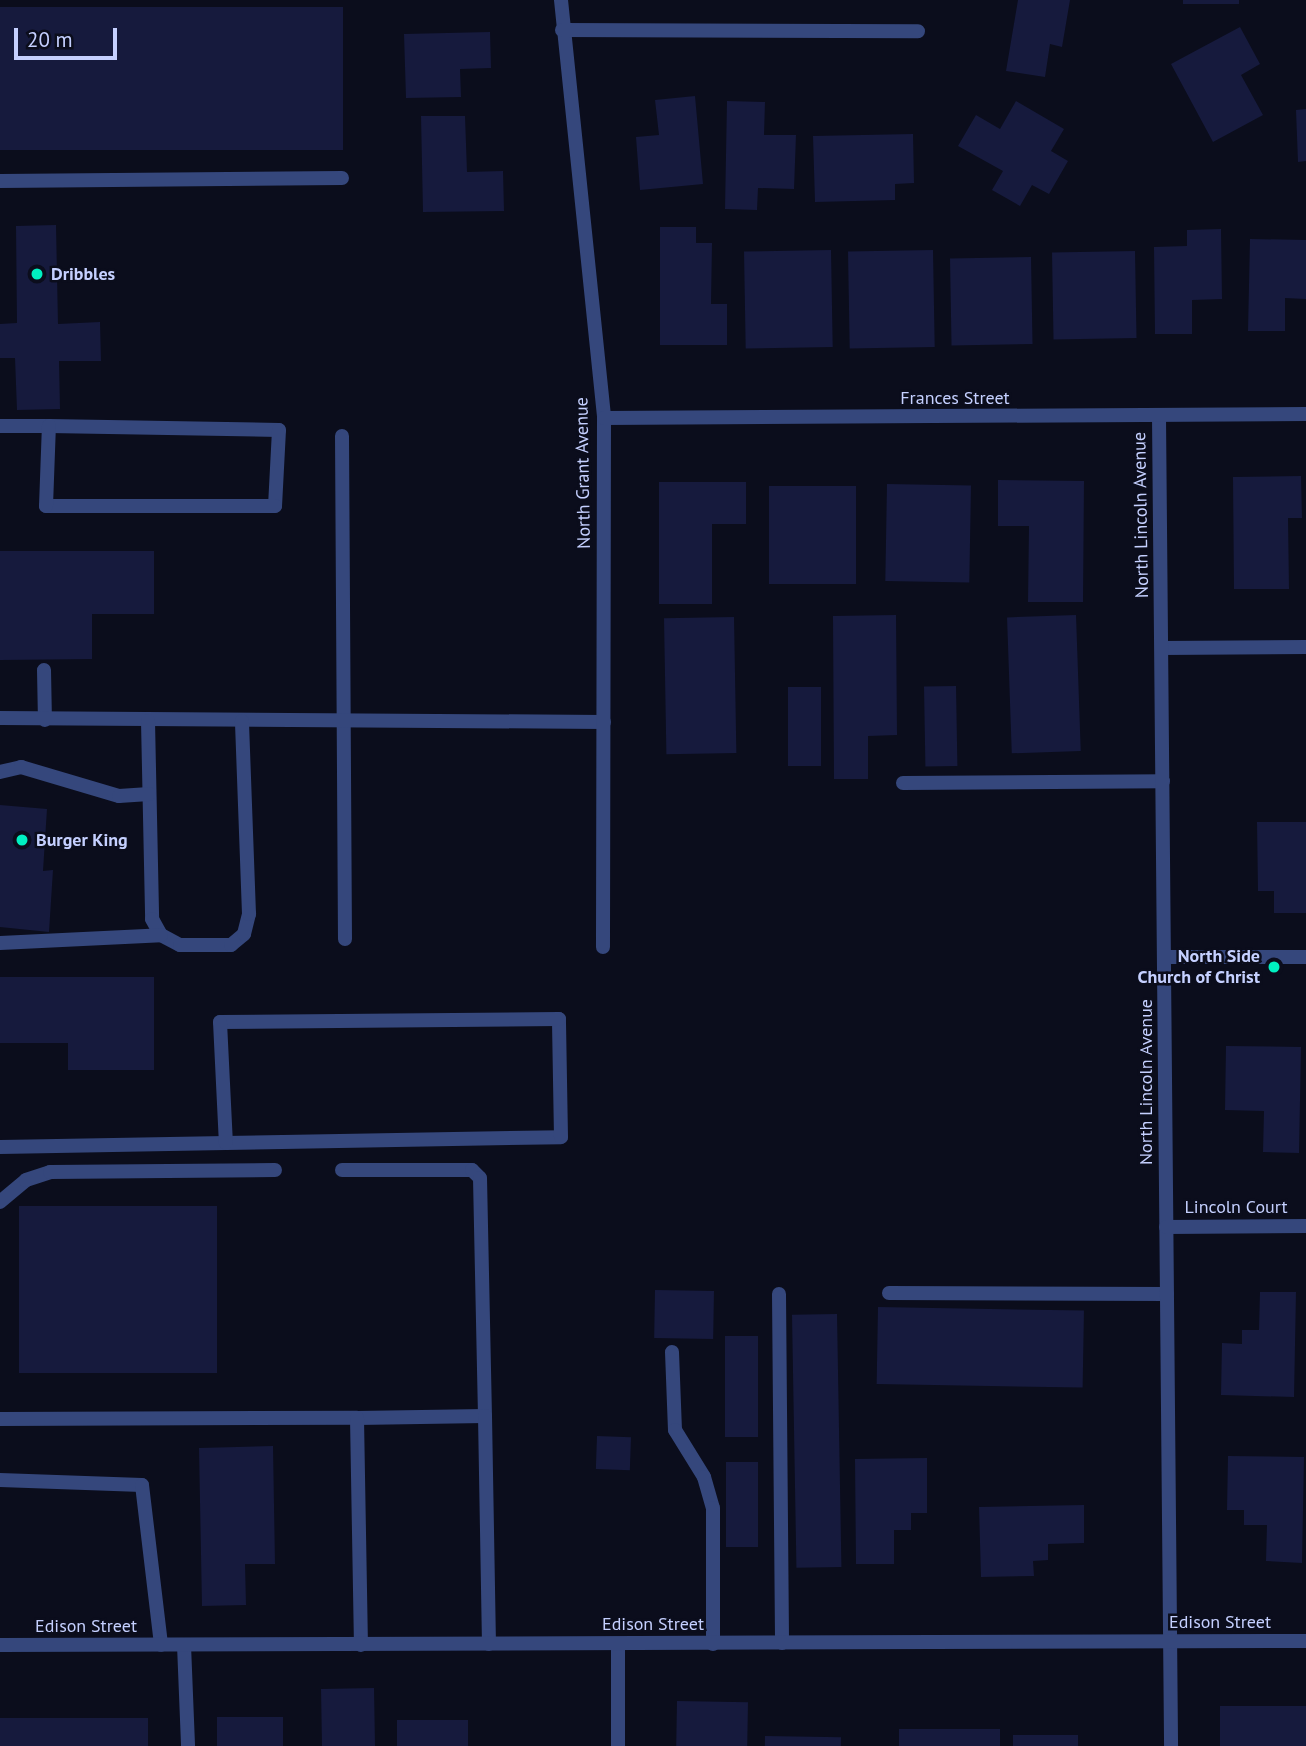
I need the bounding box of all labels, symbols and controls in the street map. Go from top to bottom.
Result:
scale bar [18,14,121,58]
text: 20 m [27,26,73,53]
place label: Dribbles [51,263,115,285]
marker: Dribbles [29,266,45,282]
street label: Frances Street [900,387,1010,409]
street label: North Grant Avenue [571,397,595,549]
street label: North Lincoln Avenue [1129,432,1153,598]
place label: Burger King [36,829,128,851]
marker: Burger King [14,832,30,848]
place label: North Side Church of Christ [1137,946,1260,988]
marker: North Side Church of Christ [1266,959,1282,975]
street label: North Lincoln Avenue [1135,999,1157,1165]
street label: Lincoln Court [1185,1196,1287,1218]
street label: Edison Street [1169,1611,1271,1633]
street label: Edison Street [602,1613,704,1635]
street label: Edison Street [35,1615,137,1637]

